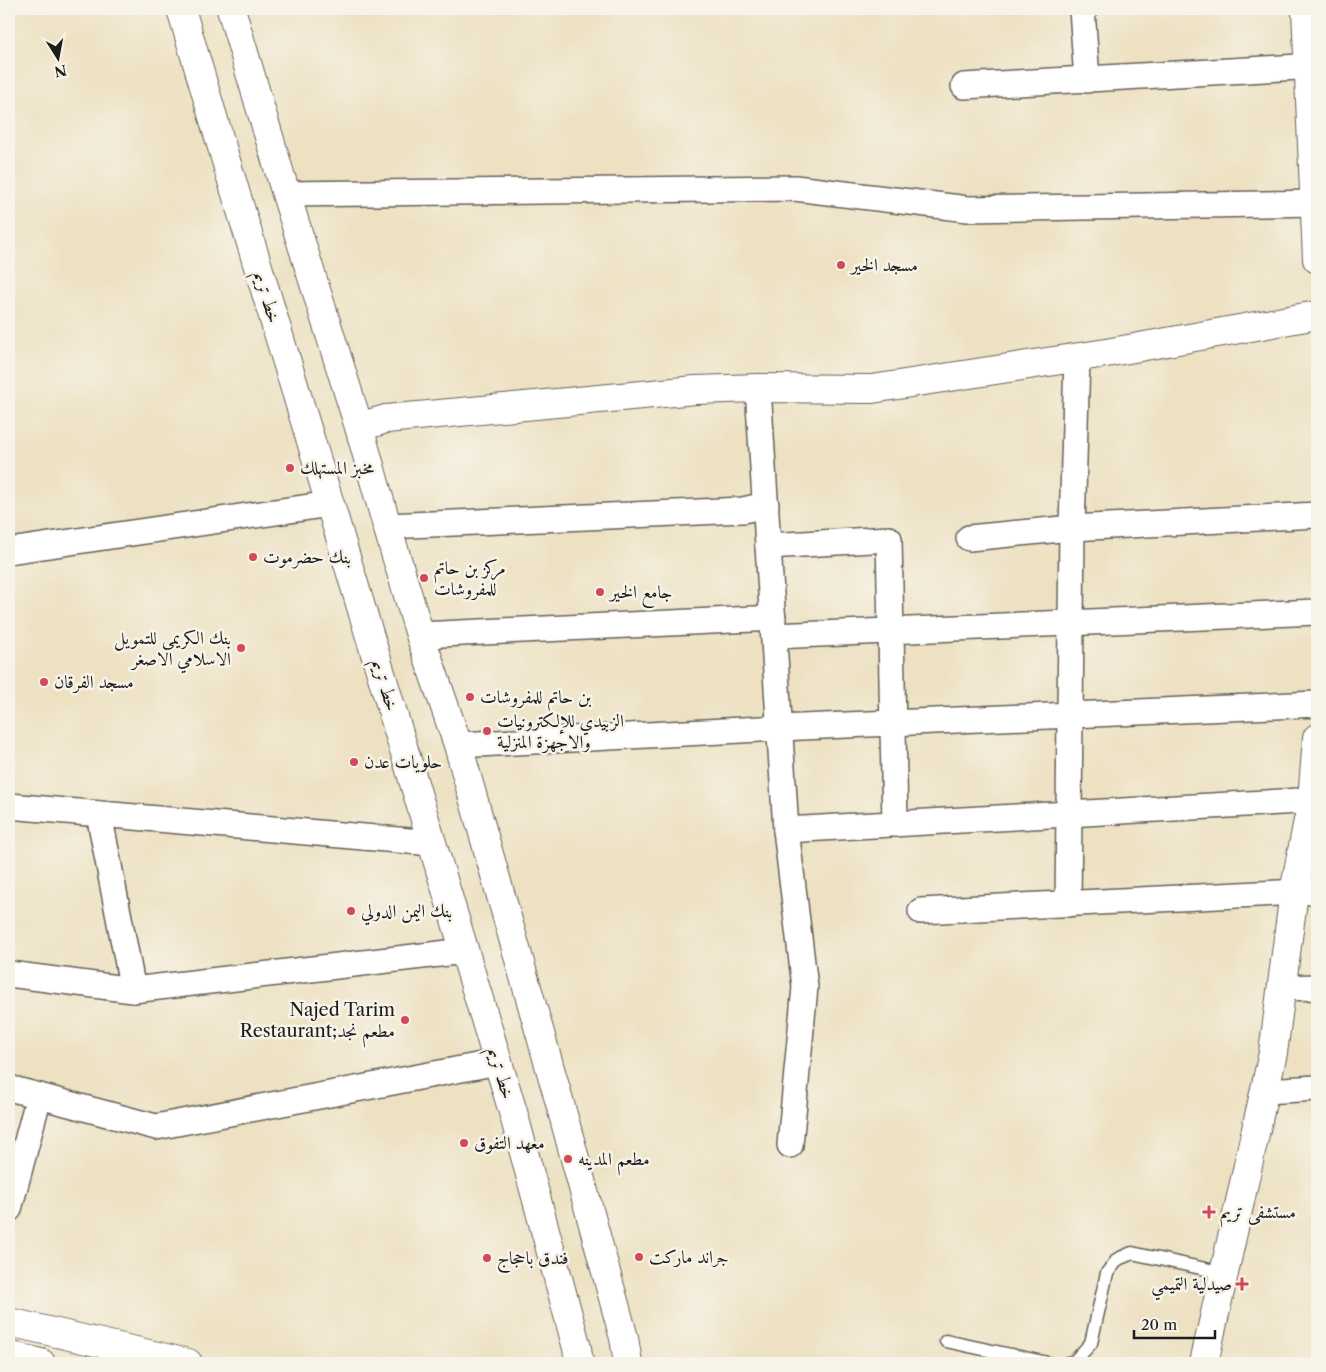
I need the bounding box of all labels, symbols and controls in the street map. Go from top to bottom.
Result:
north arrow [32,32,82,82]
text: N [53,61,68,81]
place label: مسجد الخير [849,254,918,276]
marker: مسجد الخير [835,259,847,271]
street label: خط تريم [244,268,285,327]
place label: مخبز المستهلك [300,457,374,480]
marker: مخبز المستهلك [284,462,296,474]
place label: بنك حضرموت [263,546,351,569]
marker: بنك حضرموت [247,551,259,563]
place label: مركز بن حاتم للمفروشات [434,557,506,601]
marker: مركز بن حاتم للمفروشات [418,572,430,584]
place label: جامع الخير [608,581,673,608]
marker: جامع الخير [594,586,606,598]
place label: بنك الكريمي للتمويل الاسلامي الاصغر [114,627,231,674]
marker: بنك الكريمي للتمويل الاسلامي الاصغر [235,642,247,654]
street label: خط تريم [362,656,403,715]
place label: مسجد الفرقان [54,671,134,694]
marker: مسجد الفرقان [38,676,50,688]
place label: بن حاتم للمفروشات [480,686,592,713]
marker: بن حاتم للمفروشات [464,691,476,703]
place label: الزبيدي للإلكترونيات والاجهزة المنزلية [497,710,624,754]
marker: الزبيدي للإلكترونيات والاجهزة المنزلية [481,725,493,737]
place label: حلويات عدن [364,751,442,773]
marker: حلويات عدن [348,756,360,768]
place label: بنك اليمن الدولي [361,900,452,926]
marker: بنك اليمن الدولي [345,905,357,917]
place label: Najed Tarim Restaurant;مطعم نجد [240,999,395,1048]
marker: Najed Tarim Restaurant;مطعم نجد [399,1014,411,1026]
street label: خط تريم [478,1044,519,1103]
place label: معهد التفوق [474,1132,545,1154]
marker: معهد التفوق [458,1137,470,1149]
place label: مطعم المدينه [578,1148,650,1176]
marker: مطعم المدينه [562,1153,574,1165]
place label: مستشفى تريم [1220,1201,1296,1228]
marker: مستشفى تريم [1202,1205,1216,1219]
place label: جراند ماركت [649,1246,729,1268]
place label: فندق باحجاج [497,1247,569,1274]
marker: جراند ماركت [633,1251,645,1263]
marker: فندق باحجاج [481,1252,493,1264]
place label: صيدلية التميمي [1151,1273,1232,1301]
marker: صيدلية التميمي [1236,1278,1248,1290]
scale bar [1134,1307,1215,1339]
text: 20 m [1141,1315,1177,1334]

